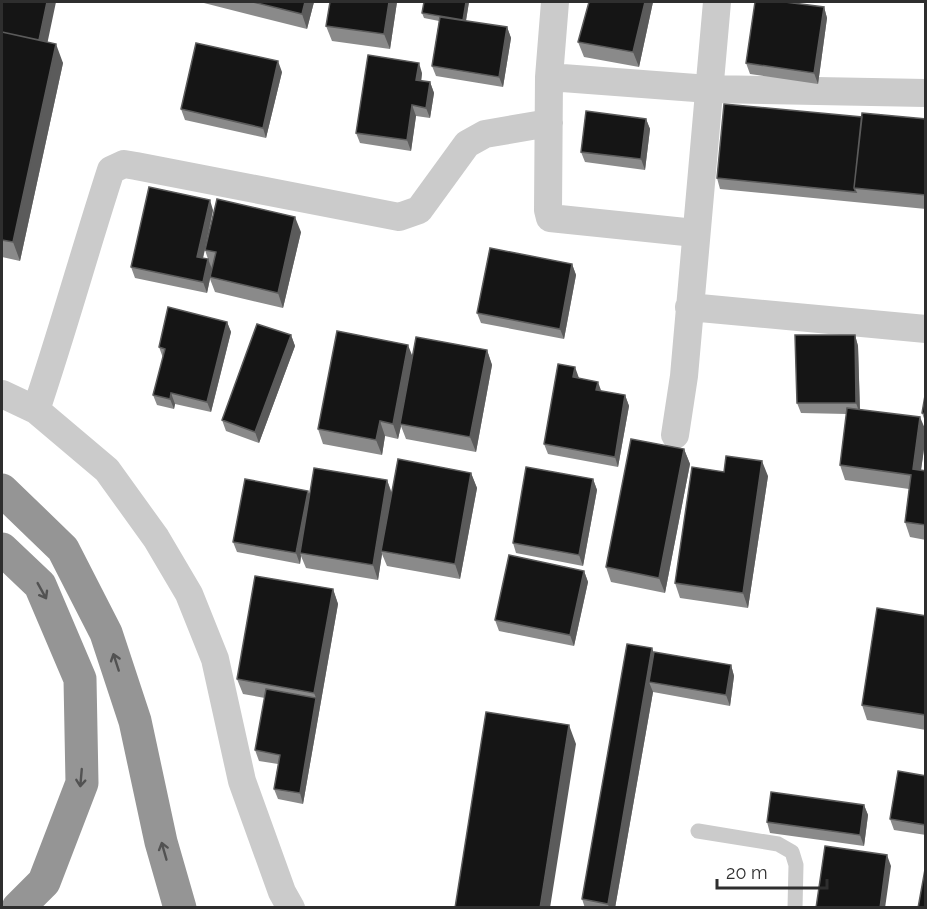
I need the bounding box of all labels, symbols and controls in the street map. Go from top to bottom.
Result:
one-way arrow [36,582,48,600]
one-way arrow [110,653,121,672]
one-way arrow [75,767,86,787]
one-way arrow [157,842,169,861]
scale bar [717,852,826,890]
text: 20 m [726,862,768,883]

